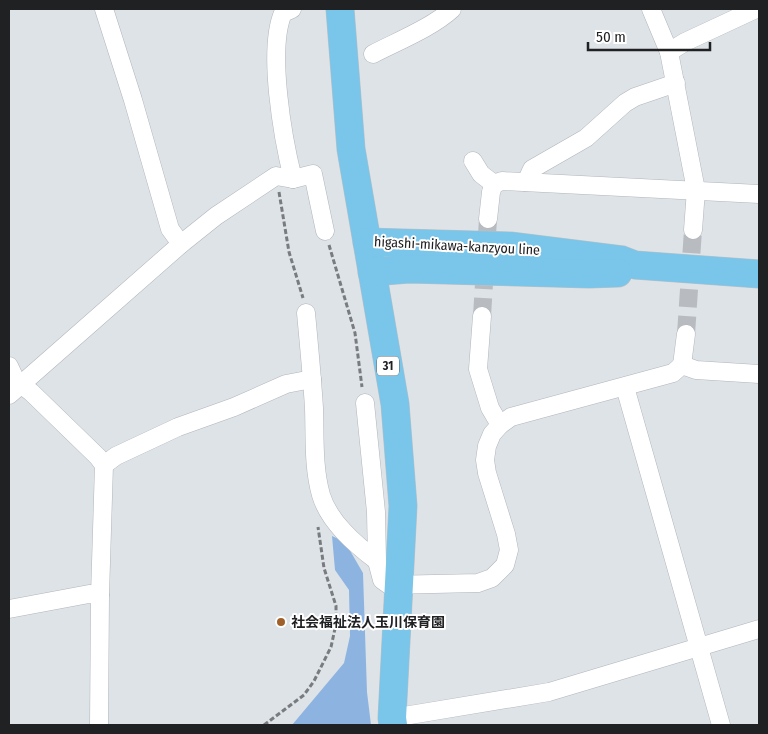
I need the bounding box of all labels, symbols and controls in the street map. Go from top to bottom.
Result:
scale bar [588,20,710,52]
text: 50 m [596,28,626,46]
street label: higashi-mikawa-kanzyou line [374,233,540,259]
road number: 31 [377,356,399,376]
place label: 社会福祉法人玉川保育園 [291,614,445,631]
marker: 社会福祉法人玉川保育園 [275,616,287,628]

